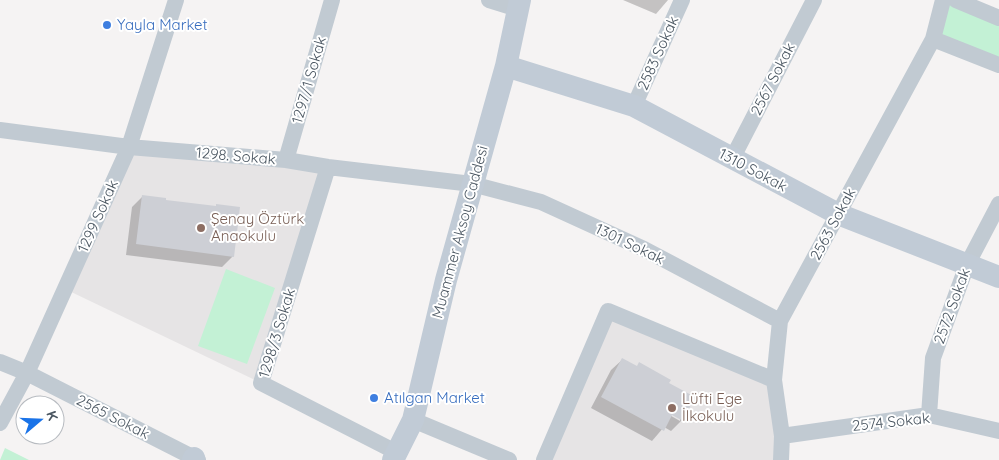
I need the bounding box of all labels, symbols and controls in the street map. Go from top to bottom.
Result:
street label: 2583 Sokak [633,13,682,93]
place label: Yayla Market [117,15,208,34]
marker: Yayla Market [101,19,113,31]
street label: 1297/1 Sokak [287,34,330,126]
street label: 2567 Sokak [746,39,799,118]
street label: 1298. Sokak [196,143,277,168]
street label: Muammer Aksoy Caddesi [427,143,492,320]
street label: 1310 Sokak [716,144,791,195]
street label: 1299 Sokak [73,177,122,255]
street label: 2563 Sokak [806,184,860,263]
place label: Şenay Öztürk Anaokulu [211,209,304,245]
street label: 1301 Sokak [593,219,668,268]
marker: Şenay Öztürk Anaokulu [195,222,207,234]
street label: 2572 Sokak [929,265,974,346]
street label: 1298/3 Sokak [254,286,299,380]
place label: Atılgan Market [384,388,485,407]
place label: Lüfti Ege İlkokulu [682,389,742,425]
street label: 2565 Sokak [74,390,153,443]
marker: Atılgan Market [368,392,380,404]
north arrow [15,395,65,445]
marker: Lüfti Ege İlkokulu [666,402,678,414]
street label: 2574 Sokak [851,408,931,435]
text: K [42,409,62,423]

